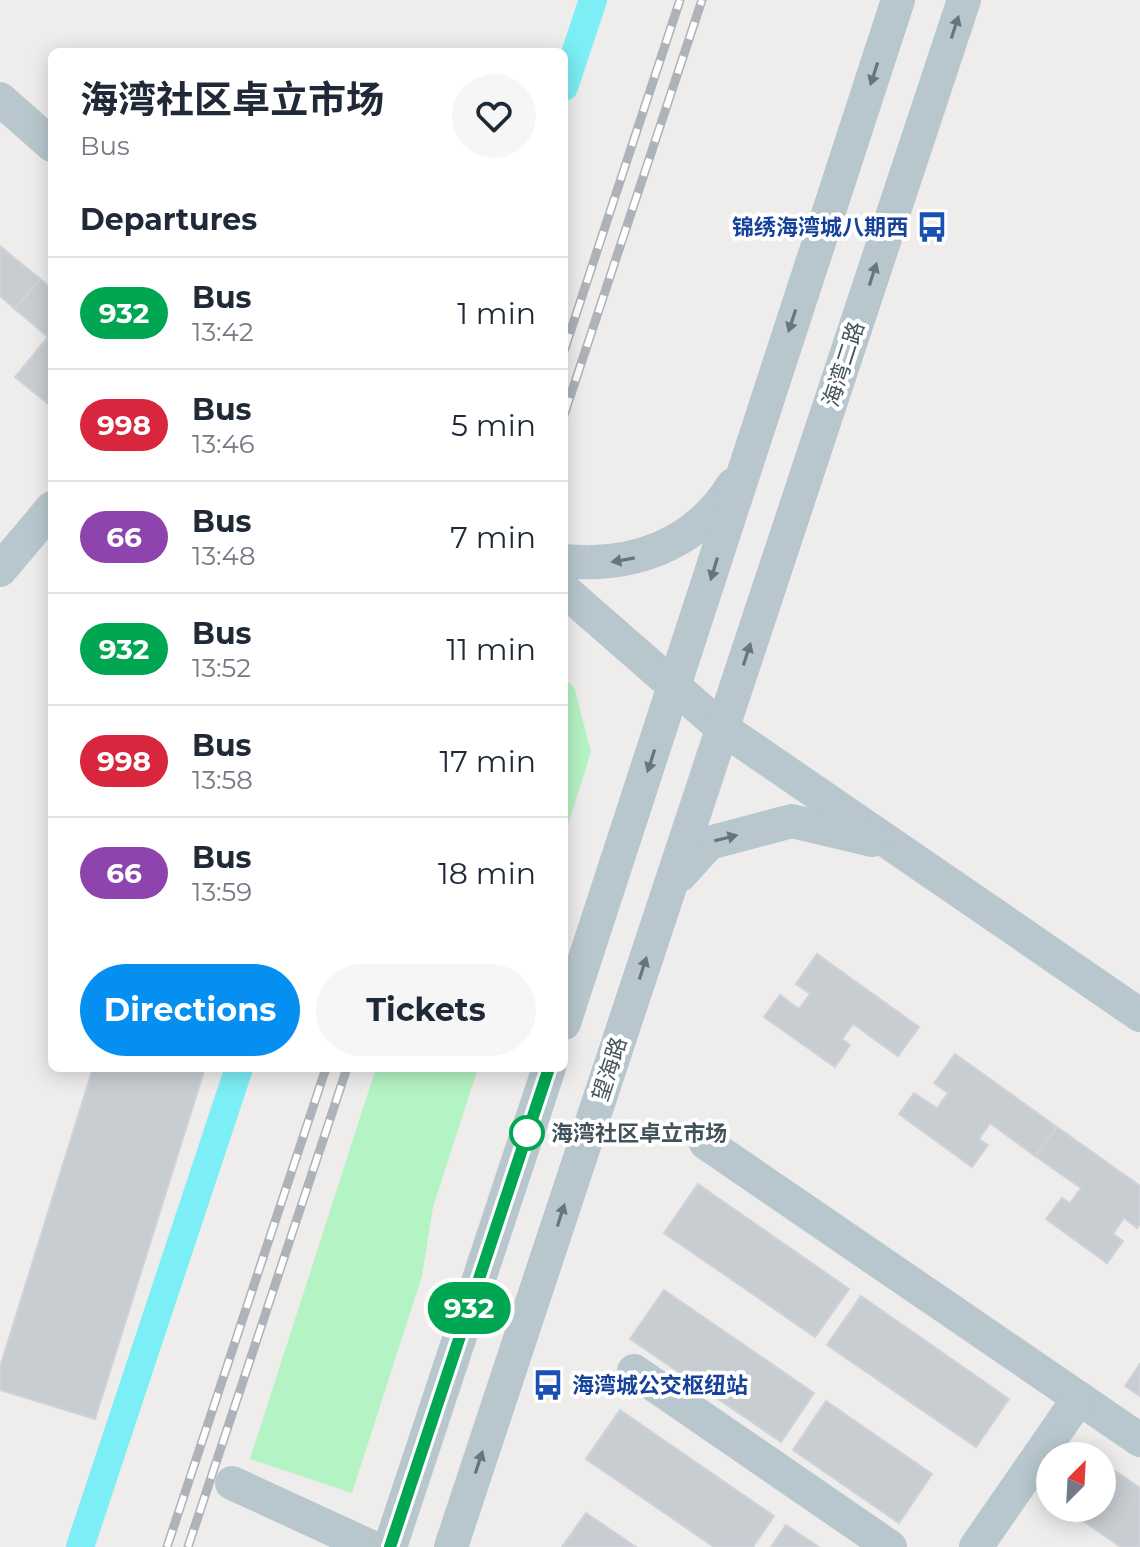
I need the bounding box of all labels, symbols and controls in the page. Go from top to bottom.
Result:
one-way arrow [949,15,961,39]
one-way arrow [867,62,879,86]
button: heart [452,74,536,158]
text: 海湾社区卓立市场 [80,76,384,123]
text: Bus [80,130,130,162]
text: Departures [80,201,257,238]
bus stop icon: 锦绣海湾城八期西 [915,210,949,244]
place label: 锦绣海湾城八期西 [732,214,908,241]
one-way arrow [867,262,879,286]
text: Bus [192,279,252,316]
text: 1 min [457,295,536,332]
text: 932 [99,296,149,330]
one-way arrow [786,309,798,333]
text: 13:42 [192,316,253,348]
street label: 海湾二路 [817,318,870,410]
text: Bus [192,391,252,428]
text: 5 min [451,407,536,444]
text: 998 [97,408,151,442]
text: 13:46 [192,428,255,460]
text: Bus [192,503,252,540]
text: 7 min [450,519,536,556]
text: 66 [106,520,142,554]
text: 13:48 [192,540,256,572]
one-way arrow [610,554,635,566]
one-way arrow [707,557,720,581]
text: Bus [192,615,252,652]
text: 11 min [446,631,536,668]
text: 932 [99,632,149,666]
one-way arrow [741,642,754,666]
text: 13:52 [192,652,251,684]
text: Bus [192,727,252,764]
text: 17 min [439,743,536,780]
text: 998 [97,744,151,778]
one-way arrow [645,749,657,773]
text: 13:58 [192,764,253,796]
one-way arrow [714,832,739,844]
text: Bus [192,839,252,876]
text: 18 min [438,855,536,892]
text: 66 [106,856,142,890]
text: 13:59 [192,876,252,908]
one-way arrow [637,956,649,980]
button: Directions [80,964,300,1056]
button: Tickets [316,964,536,1056]
street label: 望海路 [586,1034,633,1105]
marker: 海湾社区卓立市场 [510,1116,544,1150]
place label: 海湾社区卓立市场 [551,1120,727,1147]
one-way arrow [555,1203,568,1227]
line badge: 932 [423,1282,515,1334]
text: 932 [444,1291,494,1325]
bus stop icon: 海湾城公交枢纽站 [531,1368,565,1402]
place label: 海湾城公交枢纽站 [572,1372,748,1399]
north arrow [1036,1442,1116,1522]
map controls [1036,1442,1116,1522]
one-way arrow [474,1449,486,1473]

